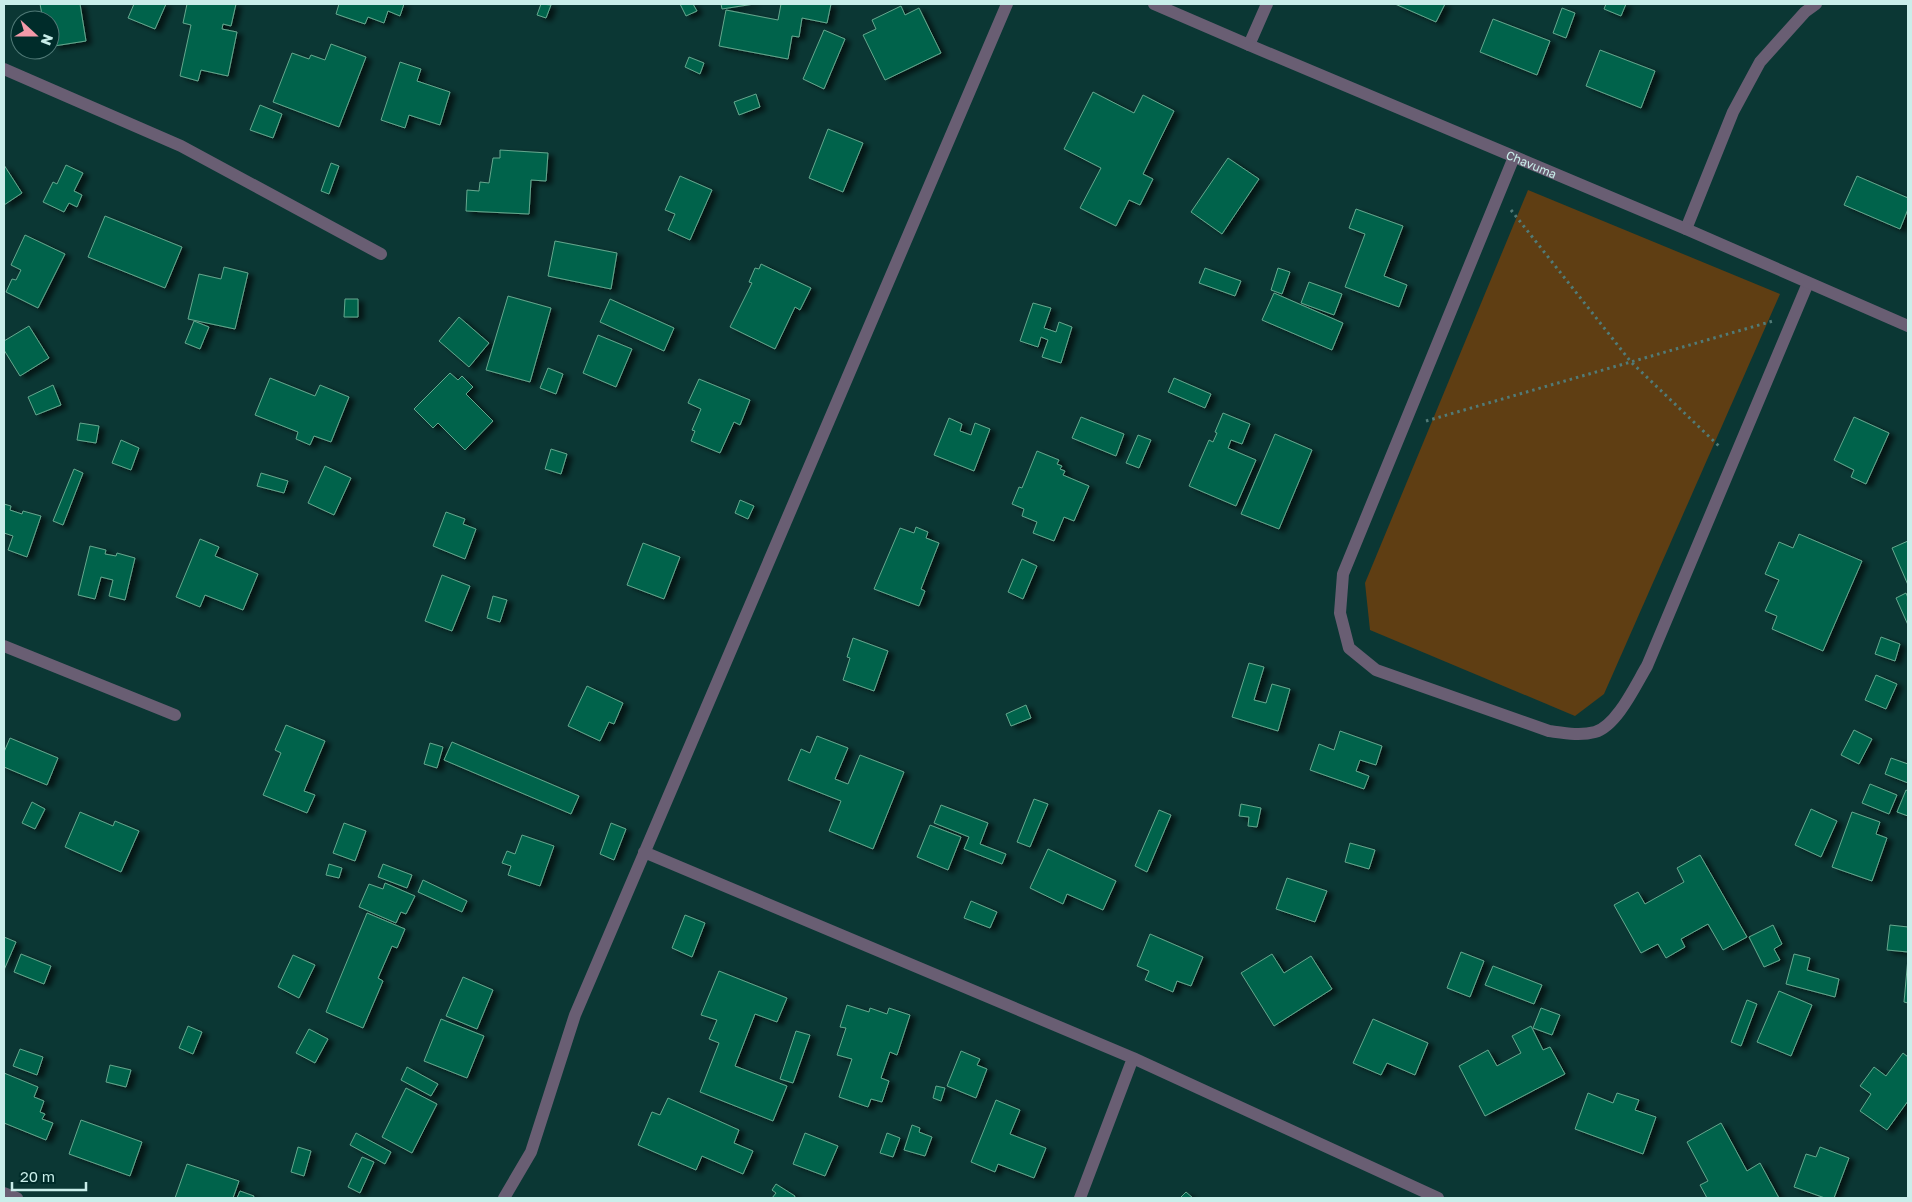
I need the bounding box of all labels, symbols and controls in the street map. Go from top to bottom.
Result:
north arrow [10,10,60,60]
text: N [38,32,57,48]
street label: Chavuma [1504,147,1559,181]
scale bar [12,1160,86,1192]
text: 20 m [20,1167,55,1185]

